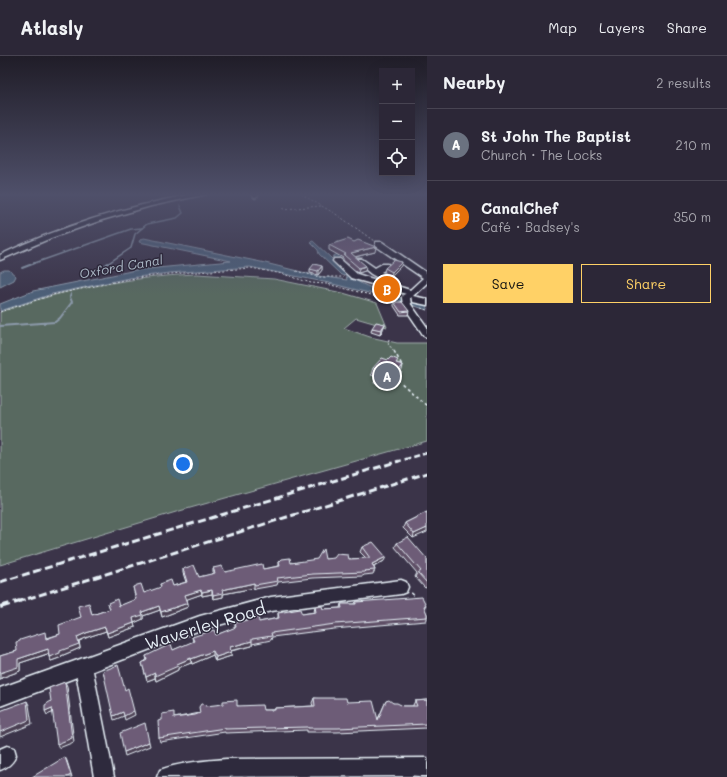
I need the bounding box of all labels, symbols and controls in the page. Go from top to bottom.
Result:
text: Atlasly [20,15,83,40]
text: Map [548,18,577,37]
text: Layers [599,18,645,37]
text: Share [667,18,707,37]
map controls [379,68,415,176]
button: + [379,68,415,104]
text: Nearby [443,71,505,93]
text: 2 results [656,74,711,91]
button: − [379,104,415,140]
text: St John The Baptist [481,126,631,146]
text: A [451,136,461,153]
text: 210 m [675,136,711,153]
button: locate [379,140,415,176]
text: Church · The Locks [481,146,602,163]
text: CanalChef [481,198,558,218]
text: B [452,208,460,225]
text: 350 m [673,208,711,225]
text: Café · Badsey's [481,218,580,235]
water label: Oxford Canal [78,250,165,282]
button: Save [443,264,573,303]
button: Share [581,264,711,303]
pin: B [374,274,400,304]
pin: A [374,361,400,391]
your location [173,454,193,474]
street label: Waverley Road [142,596,268,654]

